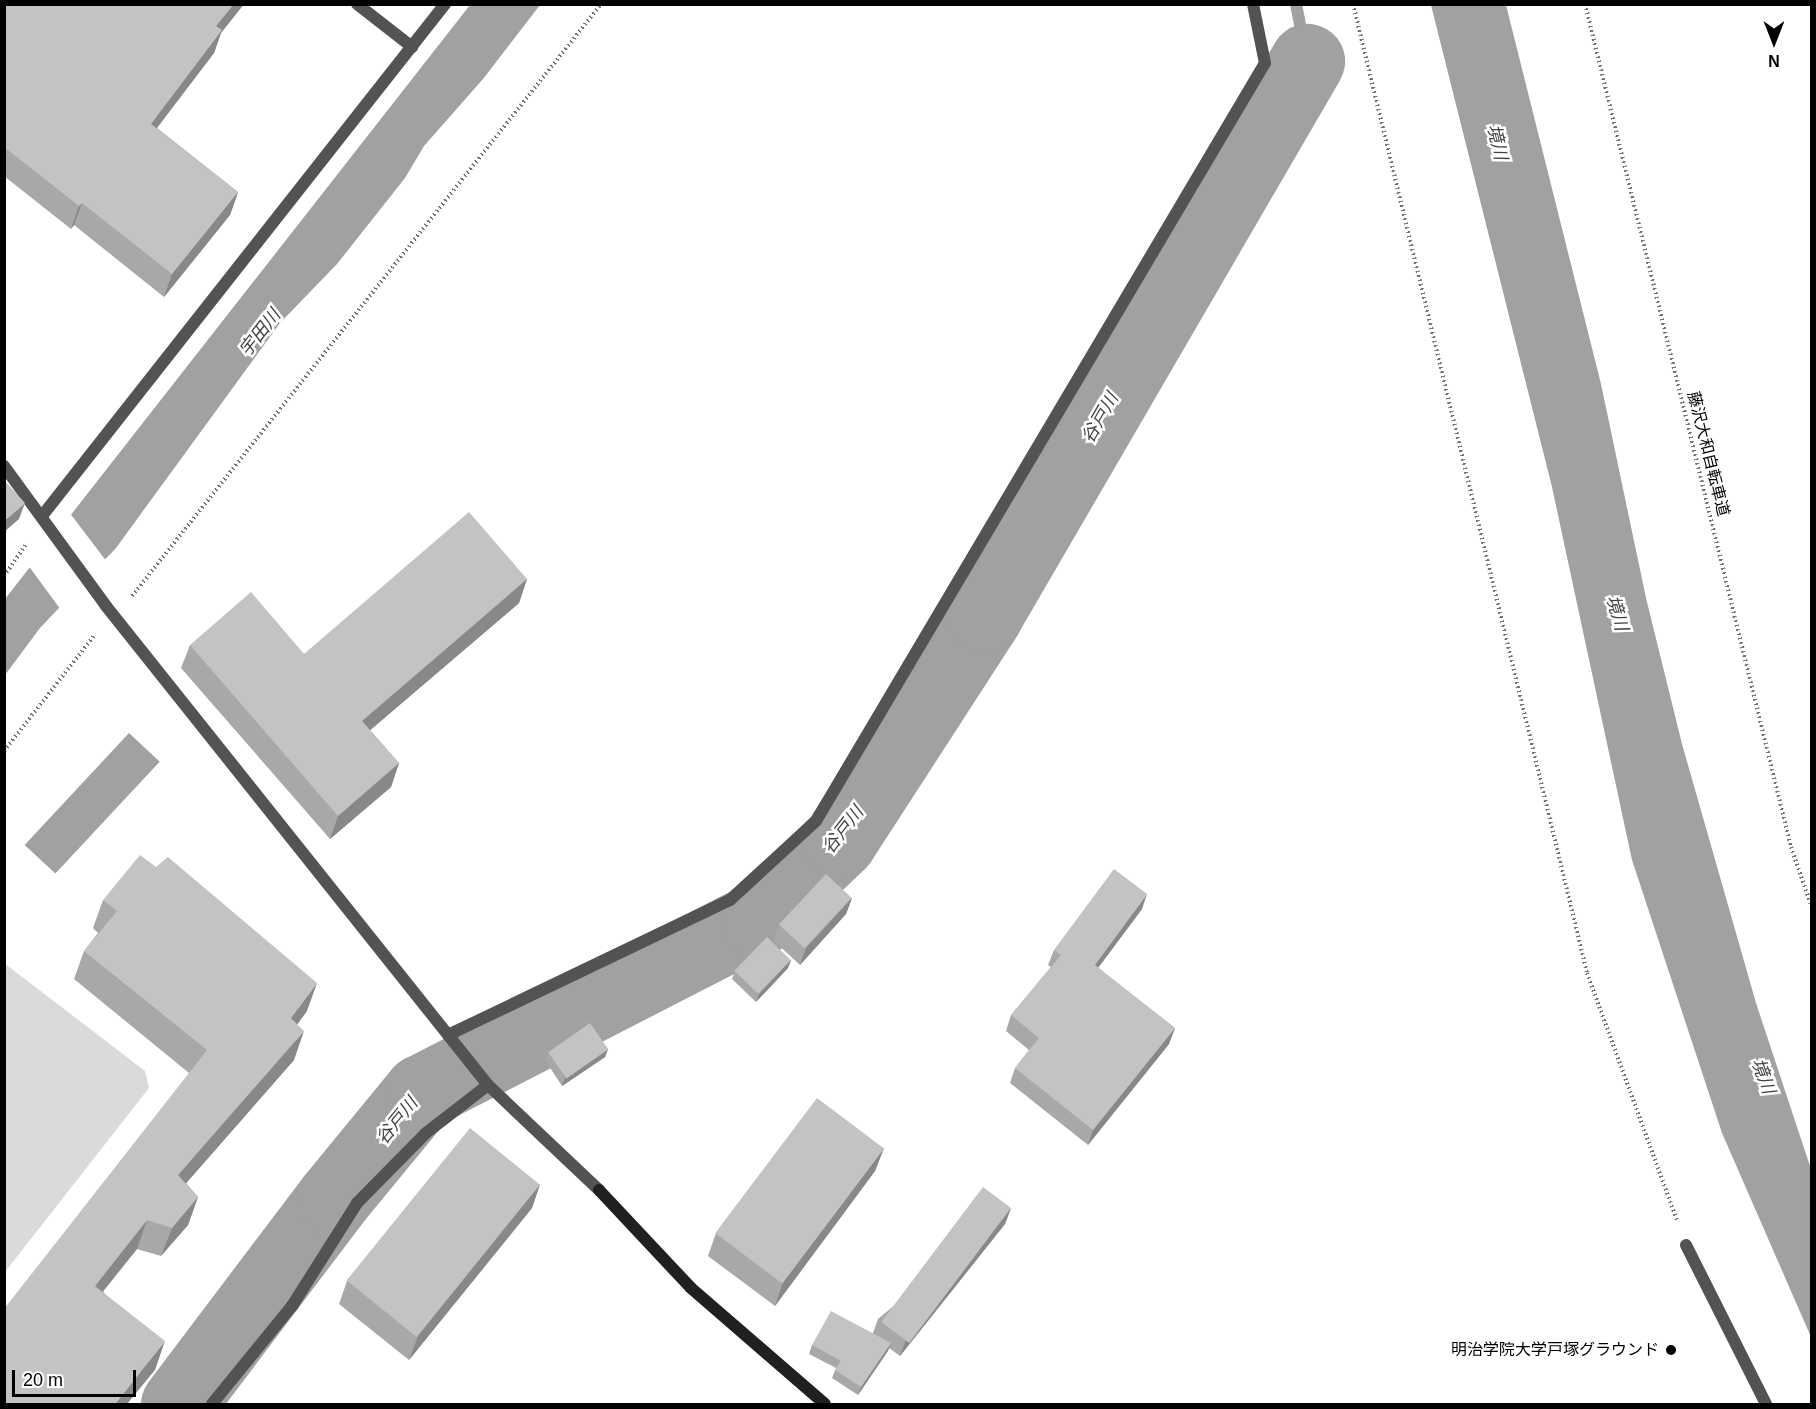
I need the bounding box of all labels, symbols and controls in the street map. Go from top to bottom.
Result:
north arrow [1744,12,1804,72]
text: N [1768,52,1780,69]
water label: 境川 [1482,122,1512,162]
water label: 宇田川 [235,305,285,361]
water label: 谷戸川 [1077,389,1123,447]
street label: 藤沢大和自転車道 [1683,390,1733,518]
water label: 境川 [1602,593,1632,633]
water label: 谷戸川 [818,802,868,858]
water label: 境川 [1747,1055,1779,1097]
water label: 谷戸川 [372,1093,422,1149]
place label: 明治学院大学戸塚グラウンド [1451,1340,1659,1360]
marker: 明治学院大学戸塚グラウンド [1664,1343,1678,1357]
scale bar [15,1358,140,1396]
text: 20 m [23,1370,63,1390]

